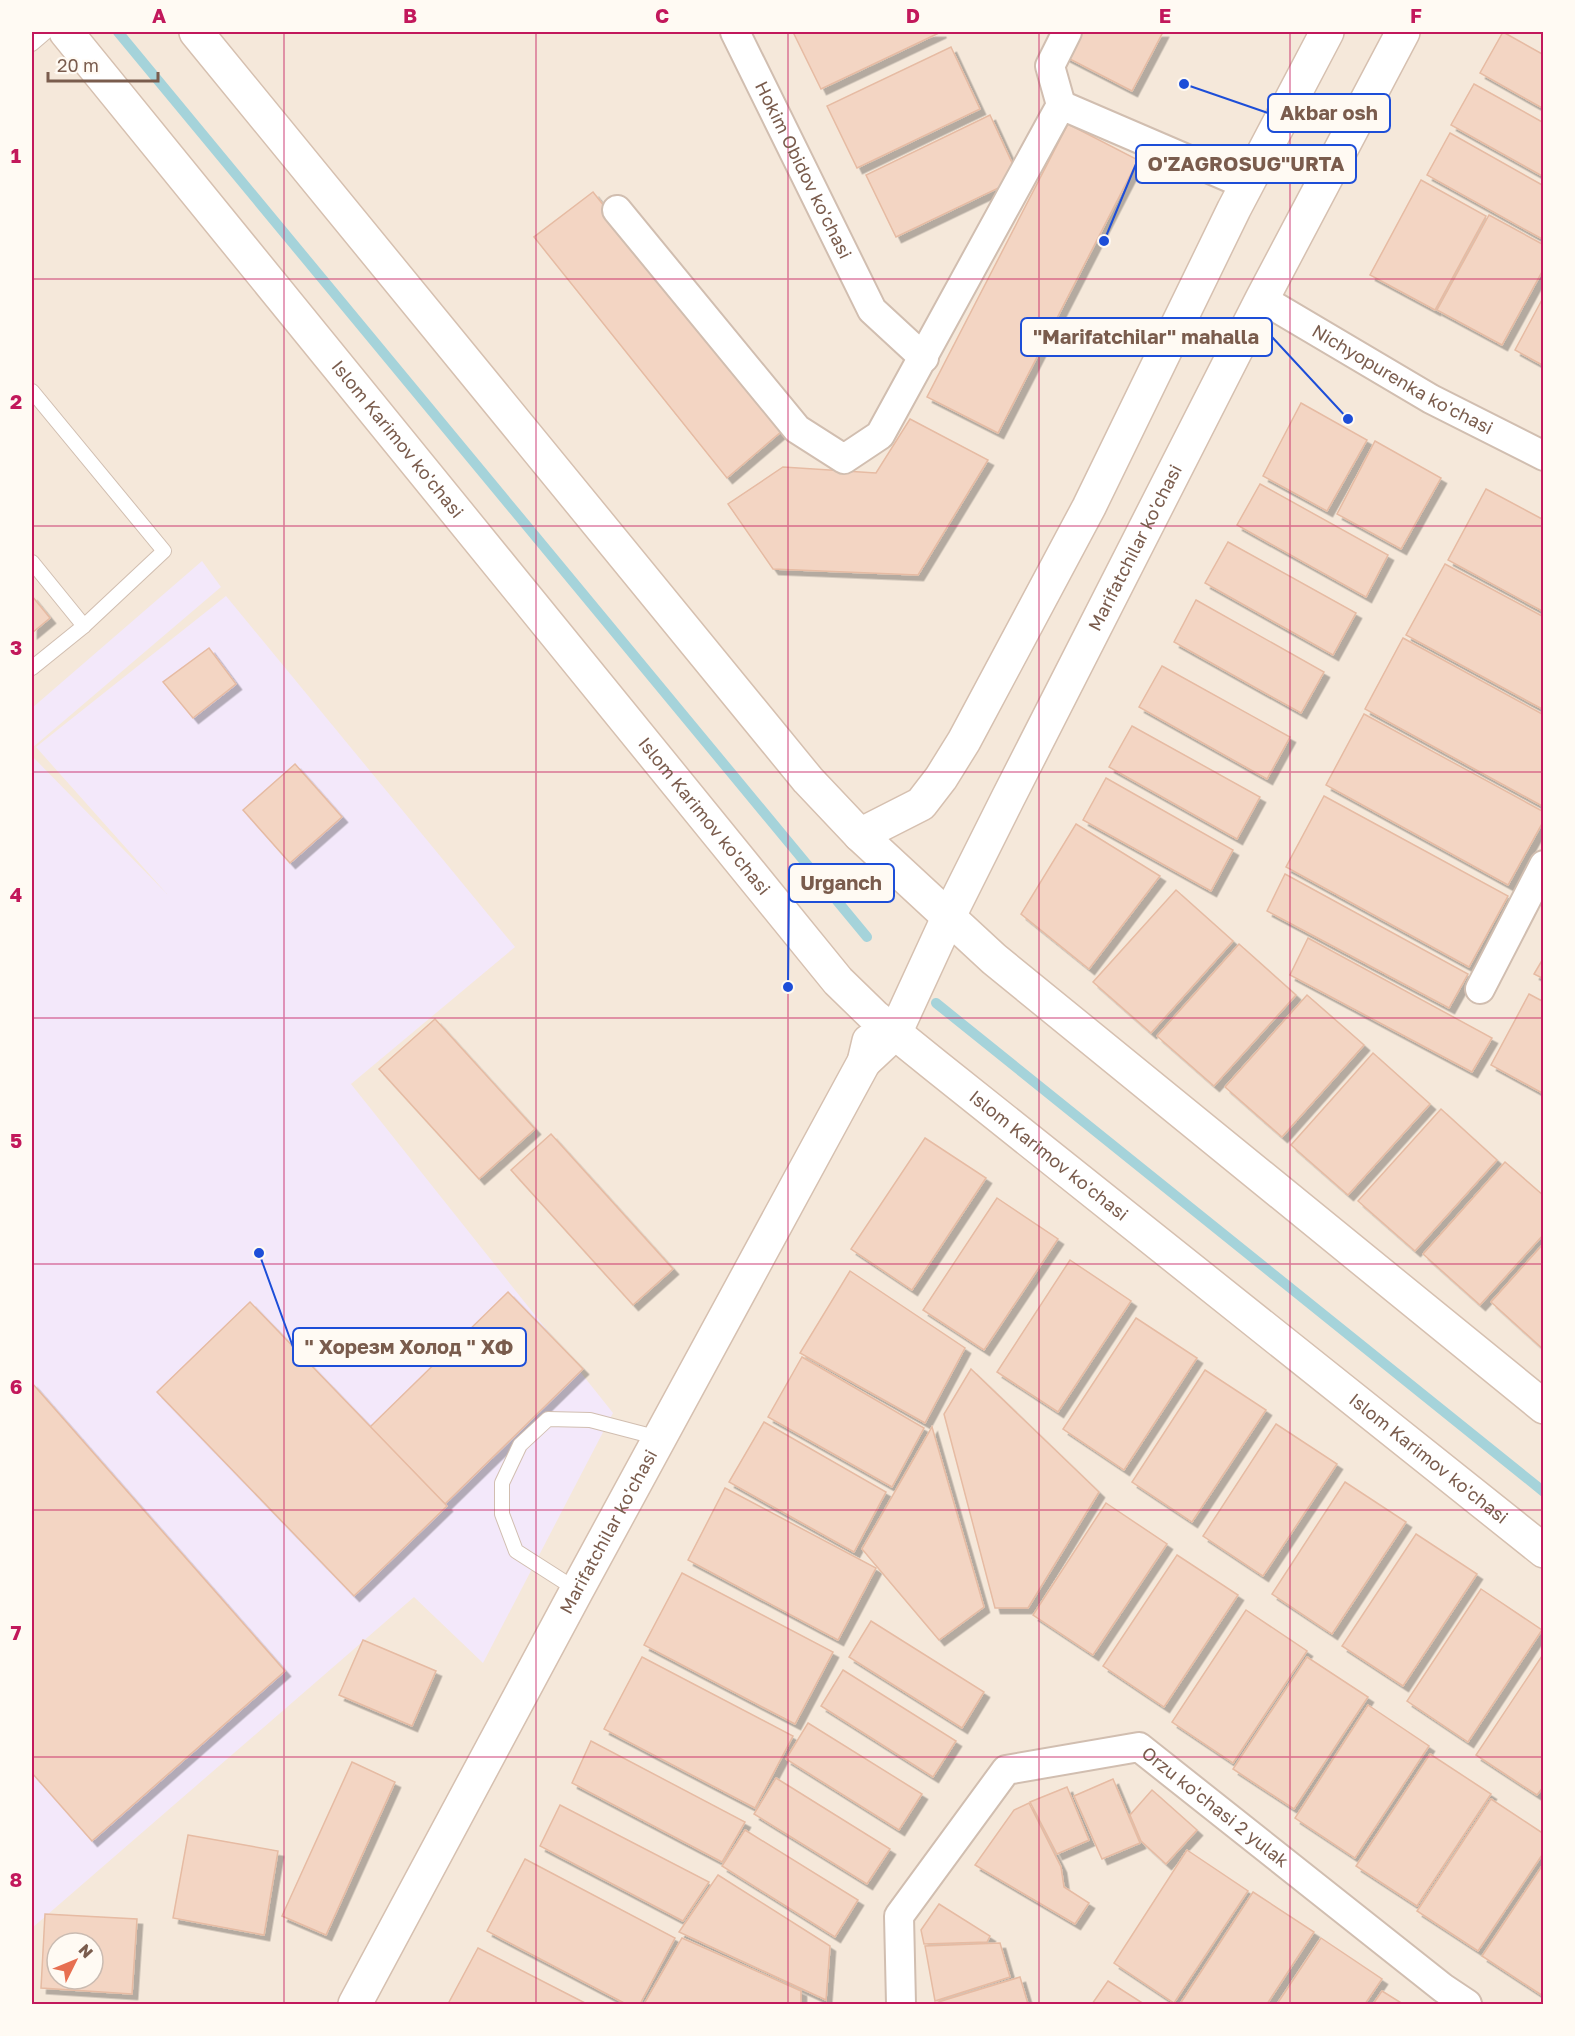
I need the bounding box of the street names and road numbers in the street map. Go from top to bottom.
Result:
street label: Hokim Obidov ko'chasi [751,77,857,262]
street label: Nichyopurenka ko'chasi [1308,319,1497,438]
street label: Islom Karimov ko'chasi [327,355,469,522]
street label: Marifatchilar ko'chasi [1083,460,1186,634]
street label: Islom Karimov ko'chasi [634,732,775,899]
street label: Islom Karimov ko'chasi [965,1085,1133,1225]
street label: Islom Karimov ko'chasi [1345,1388,1513,1528]
street label: Marifatchilar ko'chasi [554,1445,661,1617]
street label: Orzu ko'chasi 2 yulak [1138,1742,1294,1871]

